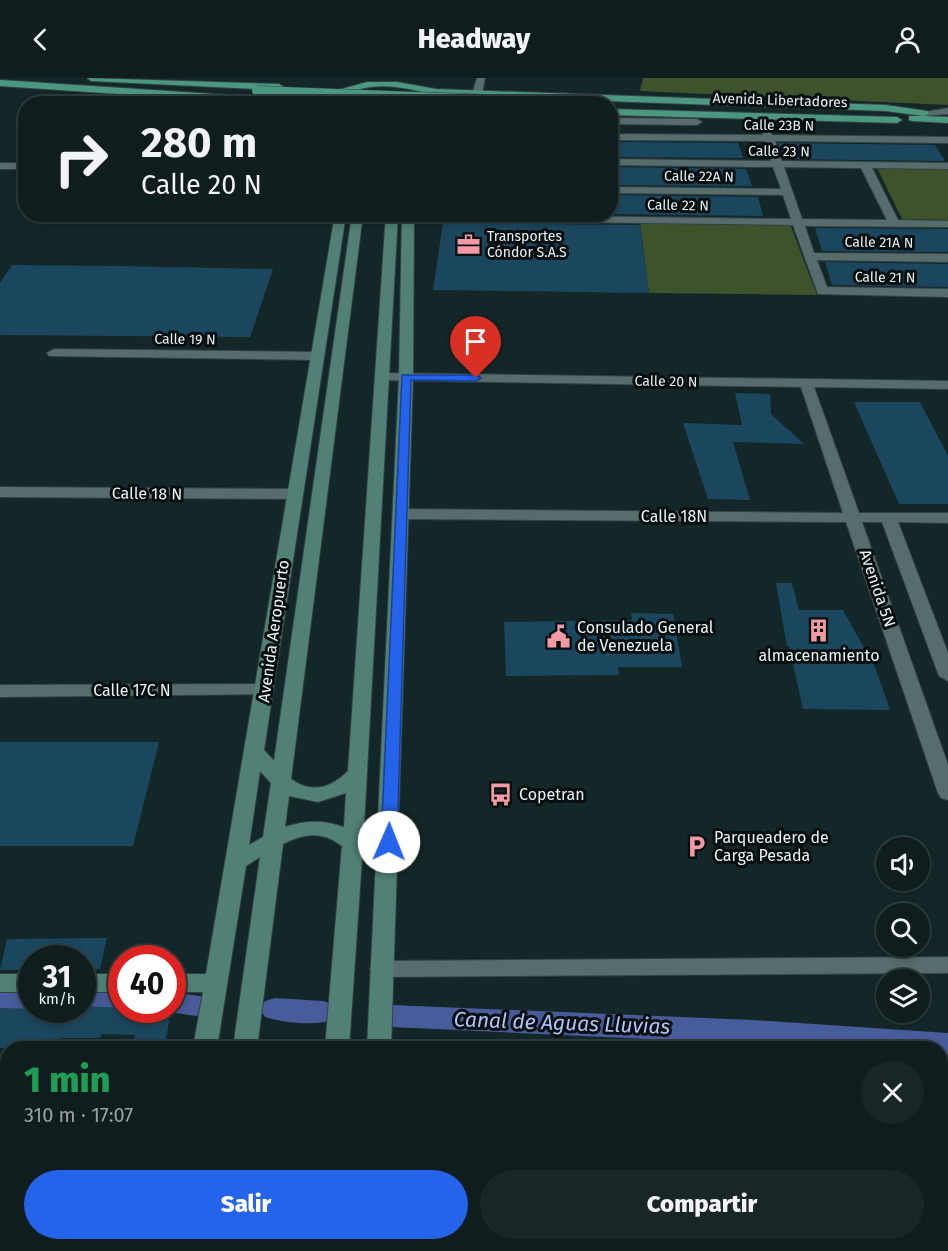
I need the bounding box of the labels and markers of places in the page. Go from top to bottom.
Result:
place label: Transportes Cóndor S.A.S [487,228,567,261]
office icon: Transportes Cóndor S.A.S [456,231,482,257]
pin [450,316,501,378]
building icon: almacenamiento [806,617,832,643]
place label: Consulado General de Venezuela [577,618,714,655]
public building icon: Consulado General de Venezuela [546,623,572,649]
place label: almacenamiento [759,646,879,665]
bus stop icon: Copetran [488,781,514,807]
place label: Copetran [519,785,585,804]
place label: Parqueadero de Carga Pesada [714,828,829,865]
parking icon: Parqueadero de Carga Pesada [683,833,709,859]

